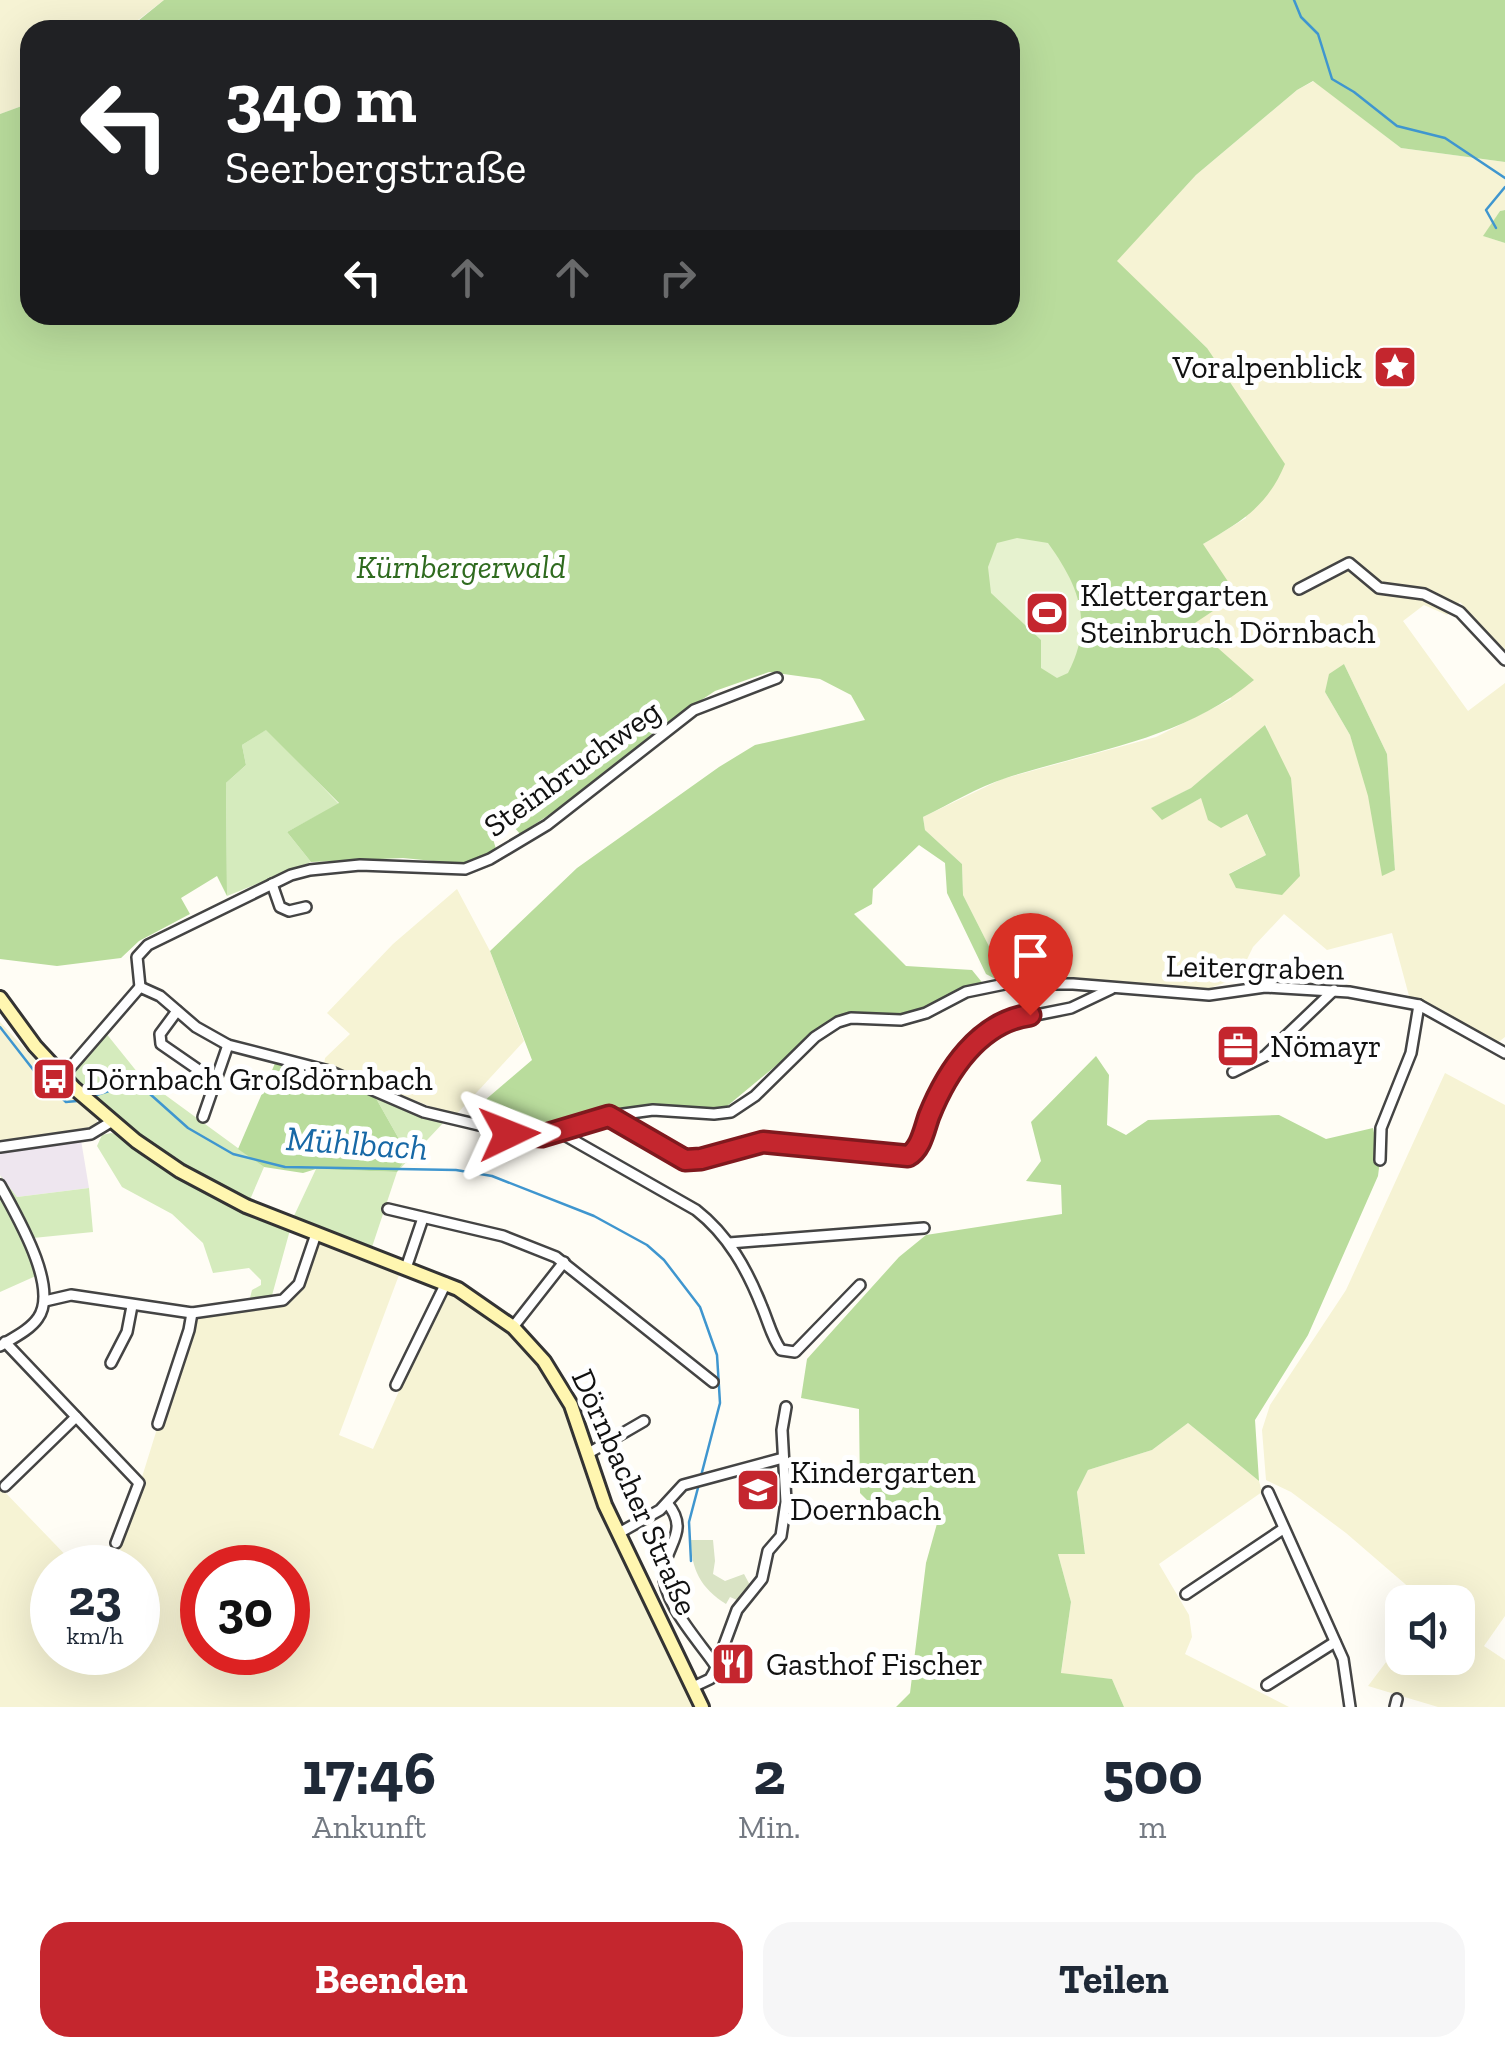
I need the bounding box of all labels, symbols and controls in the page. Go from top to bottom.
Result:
text: 340 m [225,56,417,140]
icon: left [60,60,190,190]
text: Seerbergstraße [225,141,526,195]
icon: left [335,250,390,305]
icon: ahead [440,250,495,305]
icon: ahead [545,250,600,305]
icon: right [650,250,705,305]
place icon: Voralpenblick [1372,344,1418,390]
place label: Voralpenblick [1172,348,1362,386]
park label: Kürnbergerwald [356,548,566,586]
place label: Klettergarten Steinbruch Dörnbach [1080,576,1375,651]
sports icon: Klettergarten Steinbruch Dörnbach [1024,590,1070,636]
street label: Steinbruchweg [476,691,668,845]
pin [988,913,1073,1016]
icon: arrive [1003,928,1058,983]
street label: Leitergraben [1165,946,1345,988]
office icon: Nömayr [1215,1023,1261,1069]
place label: Nömayr [1270,1027,1382,1065]
bus stop icon: Dörnbach Großdörnbach [31,1056,77,1102]
place label: Dörnbach Großdörnbach [86,1060,433,1098]
position arrow [457,1082,561,1186]
water label: Mühlbach [285,1117,429,1169]
street label: Dörnbacher Straße [564,1363,706,1621]
place label: Kindergarten Doernbach [790,1453,976,1528]
school or university icon: Kindergarten Doernbach [735,1467,781,1513]
speed limit sign: 30 [180,1545,310,1675]
text: 23 [68,1568,122,1628]
map controls [1385,1585,1475,1675]
button: sound [1385,1585,1475,1675]
text: km/h [66,1620,124,1650]
restaurant icon: Gasthof Fischer [710,1641,756,1687]
place label: Gasthof Fischer [766,1645,983,1683]
text: 17:46 [302,1737,436,1809]
text: 2 [753,1737,785,1809]
text: 500 [1102,1737,1203,1809]
text: Ankunft [312,1808,426,1846]
text: Min. [738,1808,800,1846]
text: m [1139,1808,1166,1846]
button: Beenden [40,1922,743,2037]
button: Teilen [763,1922,1465,2037]

